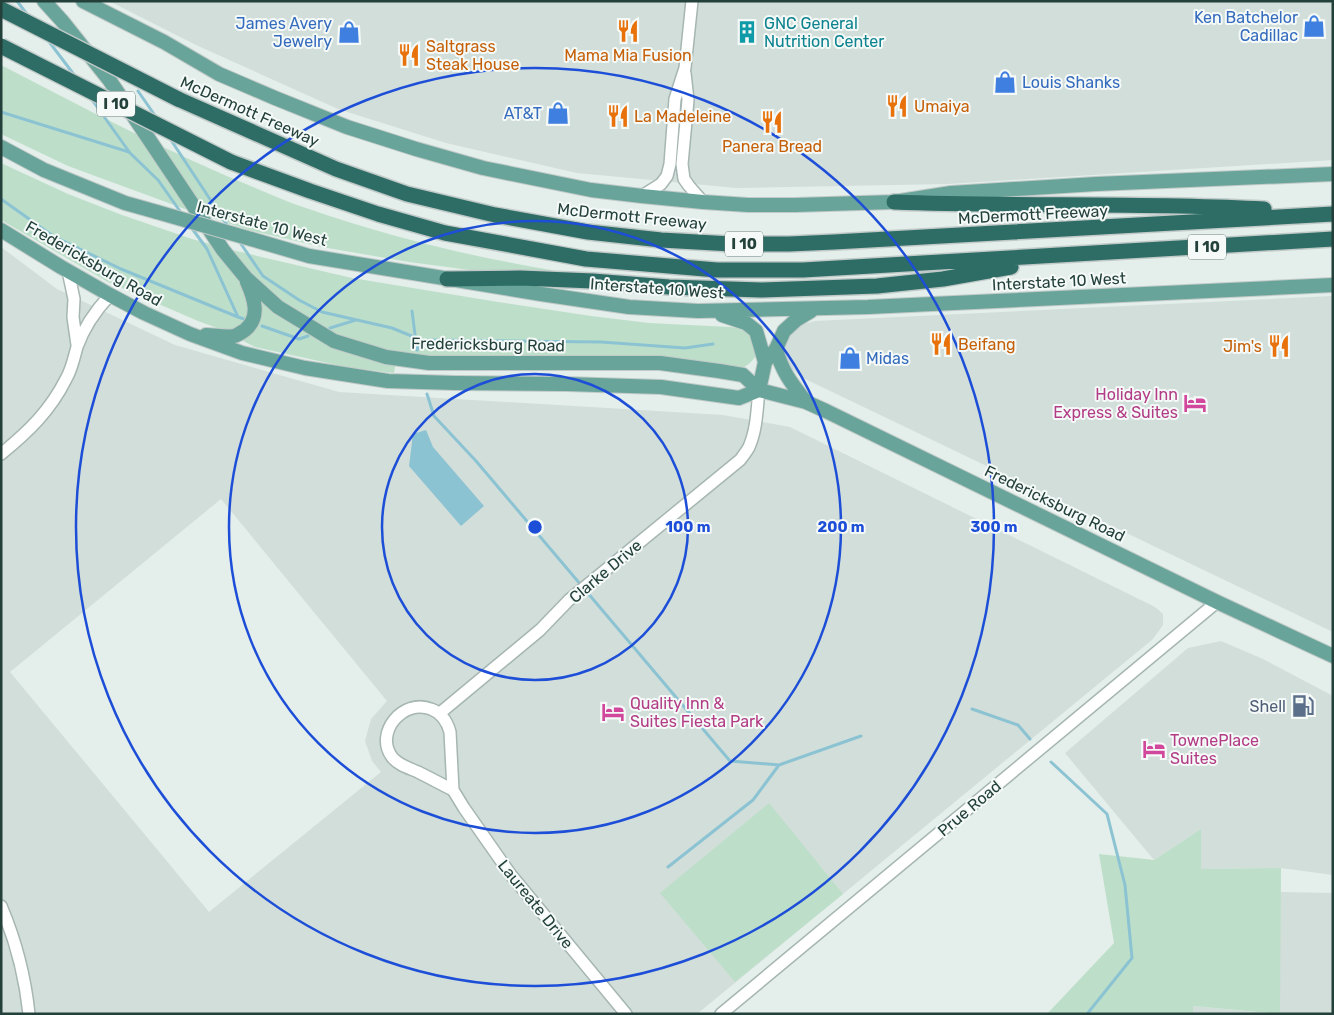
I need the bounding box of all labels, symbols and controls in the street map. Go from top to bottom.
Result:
place label: Ken Batchelor Cadillac [1194,8,1298,45]
shop icon: Ken Batchelor Cadillac [1301,13,1327,39]
place label: James Avery Jewelry [236,14,332,51]
place label: GNC General Nutrition Center [764,14,884,51]
restaurant icon: Mama Mia Fusion [615,18,641,44]
shop icon: James Avery Jewelry [336,19,362,45]
building icon: GNC General Nutrition Center [734,19,760,45]
place label: Saltgrass Steak House [426,37,519,74]
restaurant icon: Saltgrass Steak House [396,42,422,68]
place label: Mama Mia Fusion [564,46,692,65]
shop icon: Louis Shanks [992,69,1018,95]
street label: McDermott Freeway [177,72,322,151]
place label: Louis Shanks [1022,73,1120,92]
road number: I 10 [97,92,135,116]
restaurant icon: Umaiya [884,93,910,119]
place label: Umaiya [914,97,970,116]
shop icon: AT&T [545,100,571,126]
restaurant icon: La Madeleine [605,103,631,129]
place label: AT&T [504,104,542,123]
place label: La Madeleine [634,107,731,126]
restaurant icon: Panera Bread [759,109,785,135]
place label: Panera Bread [722,137,822,156]
street label: Interstate 10 West [195,197,329,250]
street label: McDermott Freeway [556,199,708,234]
street label: McDermott Freeway [958,201,1109,228]
street label: Fredericksburg Road [22,217,165,310]
road number: I 10 [725,232,763,256]
road number: I 10 [1188,234,1226,260]
street label: Interstate 10 West [992,269,1126,294]
street label: Interstate 10 West [589,274,724,303]
restaurant icon: Beifang [928,331,954,357]
restaurant icon: Jim's [1266,333,1292,359]
street label: Fredericksburg Road [411,334,565,355]
place label: Beifang [958,335,1016,354]
place label: Jim's [1223,337,1262,356]
shop icon: Midas [837,345,863,371]
place label: Midas [866,349,909,368]
place label: Holiday Inn Express & Suites [1053,385,1178,422]
hotel icon: Holiday Inn Express & Suites [1182,390,1208,416]
street label: Fredericksburg Road [981,461,1128,546]
centre of rings [526,518,544,536]
text: 100 m [666,518,710,536]
text: 200 m [817,518,865,536]
text: 300 m [970,518,1018,536]
street label: Clarke Drive [565,536,645,607]
fuel station icon: Shell [1290,693,1316,719]
place label: Quality Inn & Suites Fiesta Park [630,694,764,731]
place label: Shell [1250,697,1286,716]
hotel icon: Quality Inn & Suites Fiesta Park [600,699,626,725]
place label: TownePlace Suites [1170,731,1259,768]
hotel icon: TownePlace Suites [1141,736,1167,762]
street label: Prue Road [934,776,1005,840]
street label: Laureate Drive [494,856,577,953]

